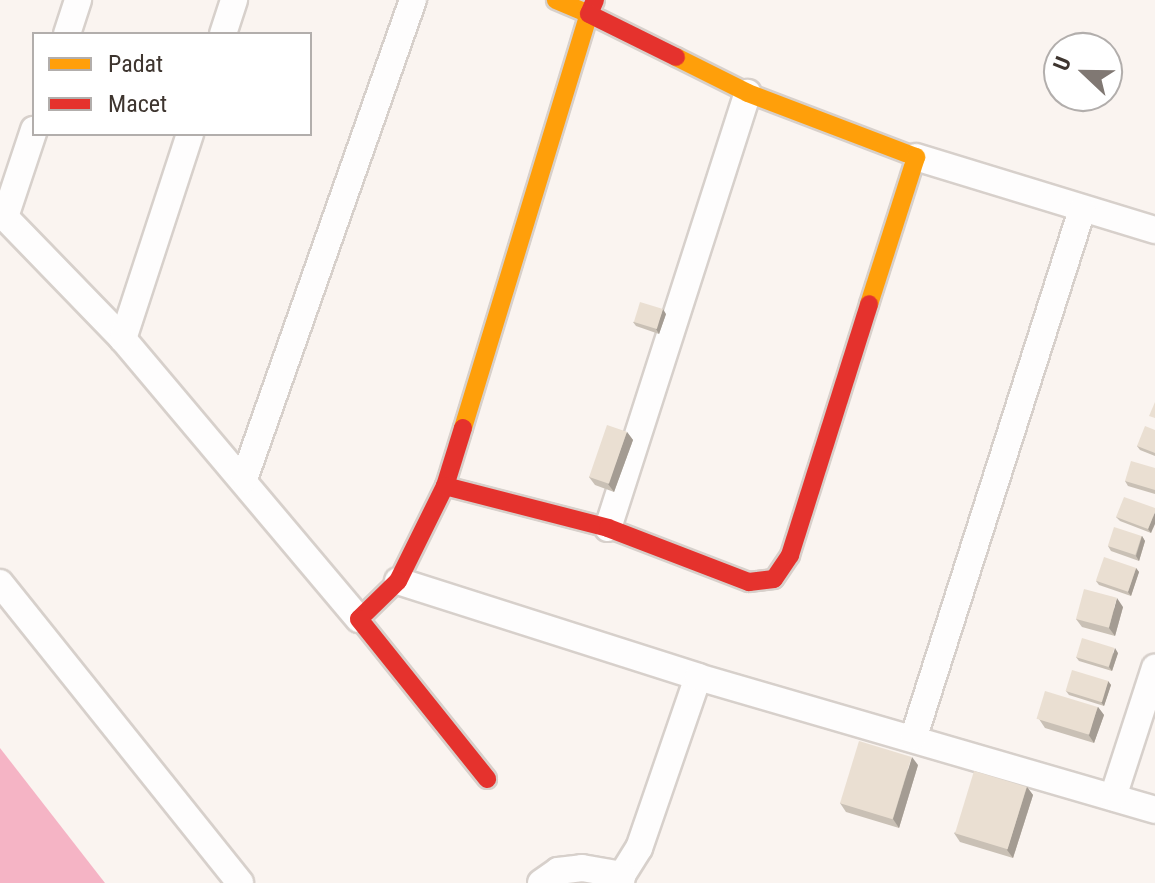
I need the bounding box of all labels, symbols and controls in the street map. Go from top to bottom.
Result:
legend [32,32,312,136]
north arrow [1043,32,1123,112]
text: Padat [108,50,163,78]
text: U [1048,53,1076,74]
text: Macet [108,90,167,118]

